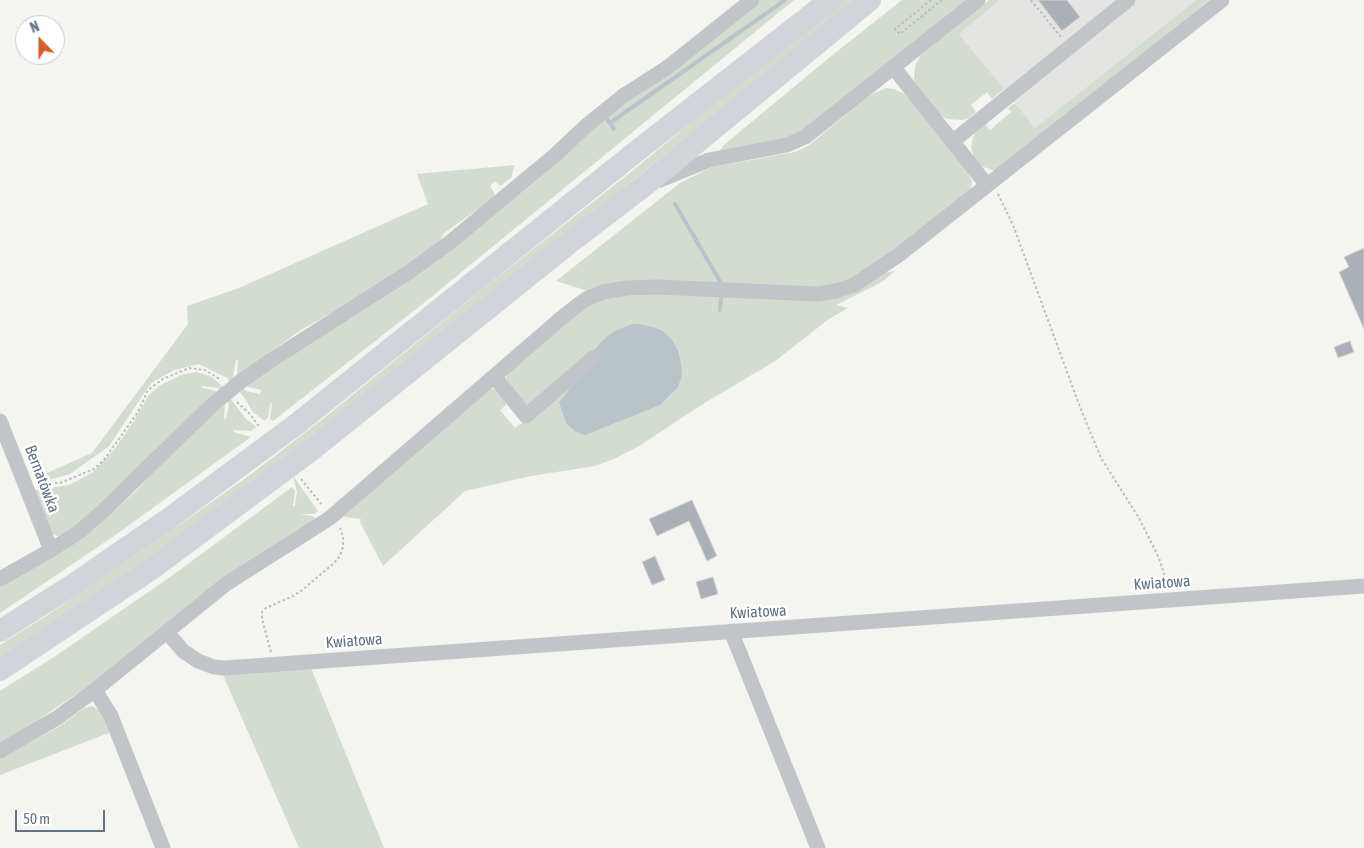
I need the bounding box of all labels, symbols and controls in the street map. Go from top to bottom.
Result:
north arrow [15,15,65,65]
text: N [28,18,42,36]
street label: Bernatówka [20,443,64,515]
street label: Kwiatowa [1133,571,1191,595]
street label: Kwiatowa [729,601,787,623]
street label: Kwiatowa [325,629,383,653]
scale bar [18,800,108,832]
text: 50 m [23,810,50,827]

